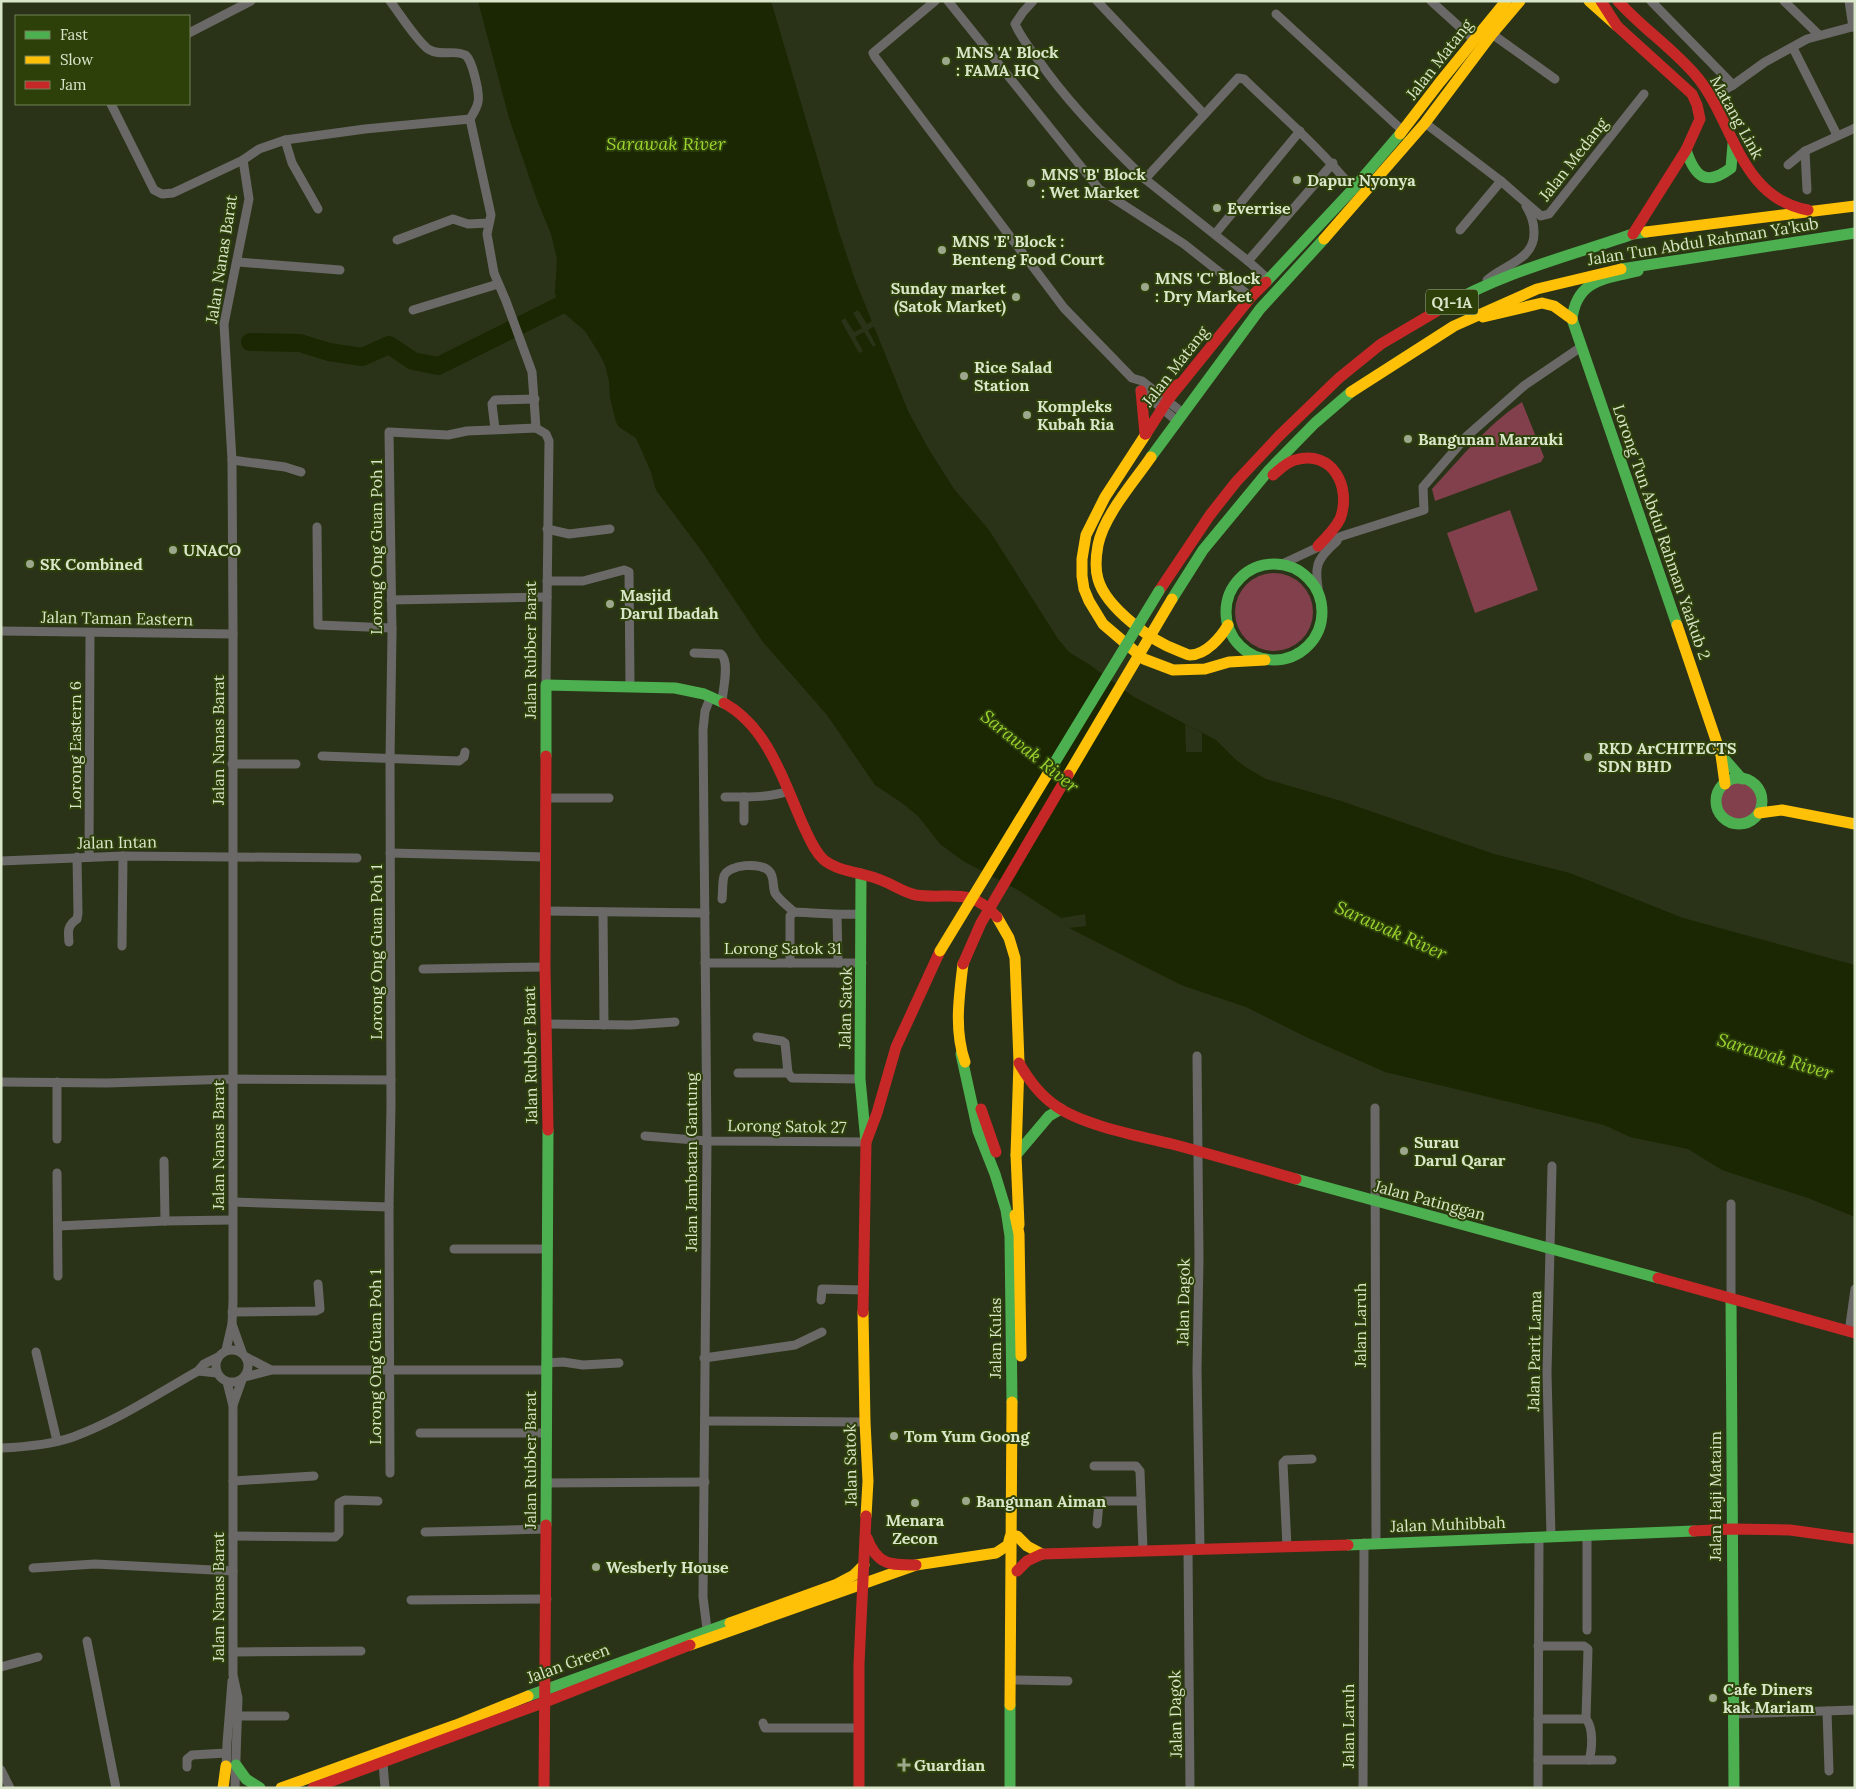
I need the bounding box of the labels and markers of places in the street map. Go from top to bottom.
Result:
place label: MNS 'A' Block : FAMA HQ [956,42,1059,80]
marker: MNS 'A' Block : FAMA HQ [940,55,952,67]
place label: MNS 'B' Block : Wet Market [1041,164,1146,202]
place label: Dapur Nyonya [1307,170,1416,190]
marker: Dapur Nyonya [1291,174,1303,186]
marker: MNS 'B' Block : Wet Market [1025,177,1037,189]
place label: Everrise [1227,198,1291,218]
marker: Everrise [1211,202,1223,214]
place label: MNS 'E' Block : Benteng Food Court [952,231,1105,269]
marker: MNS 'E' Block : Benteng Food Court [936,244,948,256]
place label: MNS 'C' Block : Dry Market [1155,268,1261,306]
place label: Sunday market (Satok Market) [891,278,1006,317]
marker: MNS 'C' Block : Dry Market [1139,281,1151,293]
marker: Sunday market (Satok Market) [1010,291,1022,303]
place label: Rice Salad Station [974,357,1053,395]
marker: Rice Salad Station [958,370,970,382]
place label: Kompleks Kubah Ria [1037,396,1115,434]
marker: Kompleks Kubah Ria [1021,409,1033,421]
place label: Bangunan Marzuki [1418,429,1563,449]
marker: Bangunan Marzuki [1402,433,1414,445]
place label: UNACO [183,540,241,560]
marker: UNACO [167,544,179,556]
place label: SK Combined [40,554,143,574]
marker: SK Combined [24,558,36,570]
place label: Masjid Darul Ibadah [620,585,719,623]
marker: Masjid Darul Ibadah [604,598,616,610]
place label: RKD ArCHITECTS SDN BHD [1598,738,1737,776]
marker: RKD ArCHITECTS SDN BHD [1582,751,1594,763]
place label: Surau Darul Qarar [1414,1132,1506,1170]
marker: Surau Darul Qarar [1398,1145,1410,1157]
place label: Tom Yum Goong [904,1426,1030,1446]
marker: Tom Yum Goong [888,1430,900,1442]
place label: Bangunan Aiman [976,1491,1106,1511]
marker: Bangunan Aiman [960,1495,972,1507]
marker: Menara Zecon [909,1497,921,1509]
place label: Menara Zecon [886,1510,945,1548]
place label: Wesberly House [606,1557,729,1577]
marker: Wesberly House [590,1561,602,1573]
place label: Cafe Diners kak Mariam [1723,1679,1815,1717]
marker: Cafe Diners kak Mariam [1707,1692,1719,1704]
place label: Guardian [914,1755,985,1775]
marker: Guardian [898,1759,910,1771]

